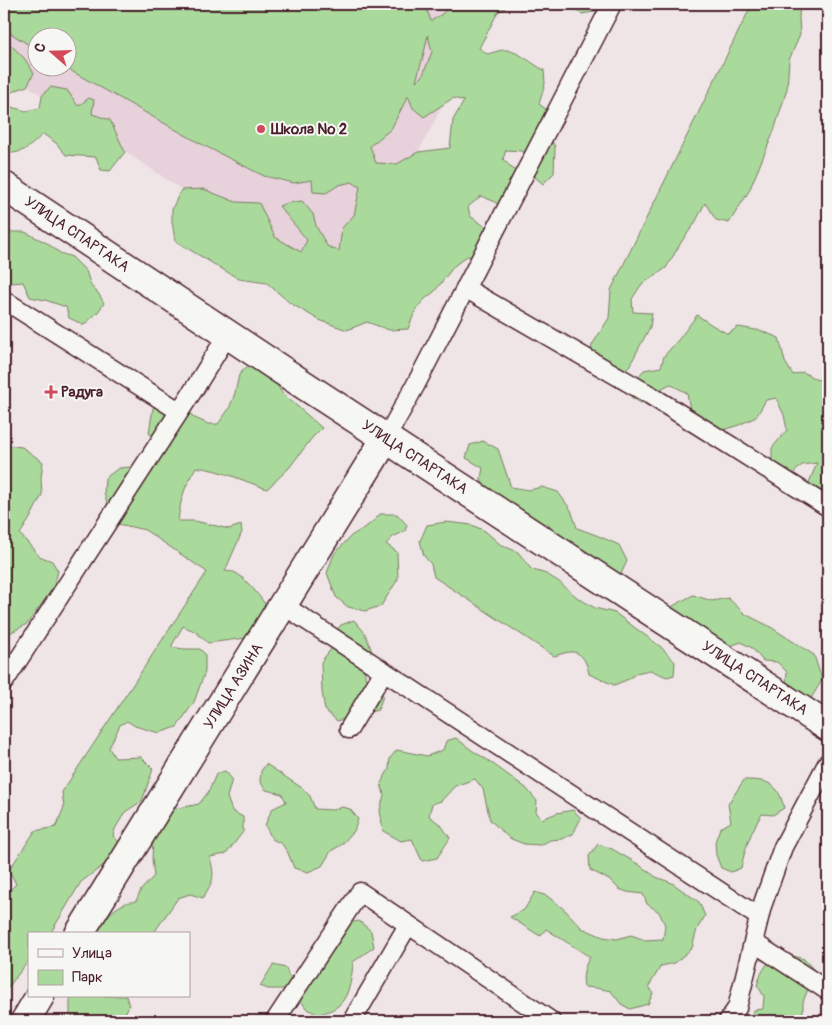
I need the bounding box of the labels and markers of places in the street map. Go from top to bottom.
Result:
place label: Школа № 2 [270,120,347,139]
marker: Школа № 2 [255,123,267,135]
place label: Радуга [61,383,103,402]
marker: Радуга [45,386,57,398]

